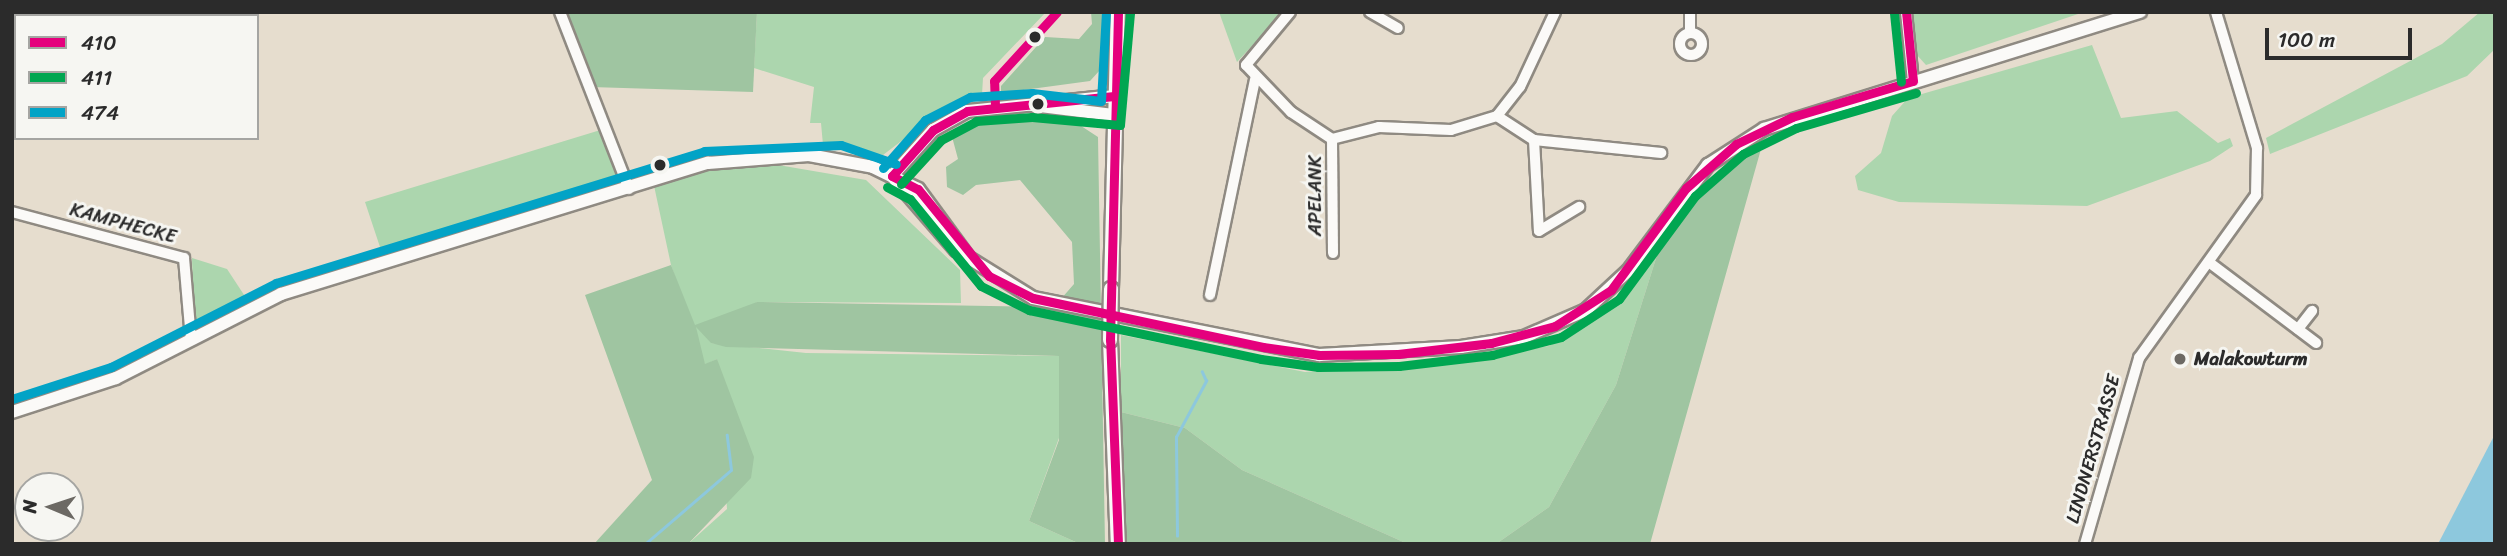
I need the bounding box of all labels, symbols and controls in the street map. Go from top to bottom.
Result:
legend [14,14,259,140]
scale bar [2269,14,2416,58]
text: 100 m [2278,21,2335,59]
text: 410 [81,24,116,62]
unlabelled marker [1028,30,1042,44]
text: 411 [81,59,112,97]
text: 474 [81,94,119,132]
unlabelled marker [1031,97,1045,111]
street label: APELANK [1304,156,1326,236]
unlabelled marker [653,158,667,172]
street label: KAMPHECKE [67,198,179,248]
place label: Malakowturm [2194,348,2307,370]
marker: Malakowturm [2172,351,2188,367]
street label: LINDNERSTRASSE [2061,372,2125,526]
north arrow [14,472,84,542]
text: N [13,499,46,513]

